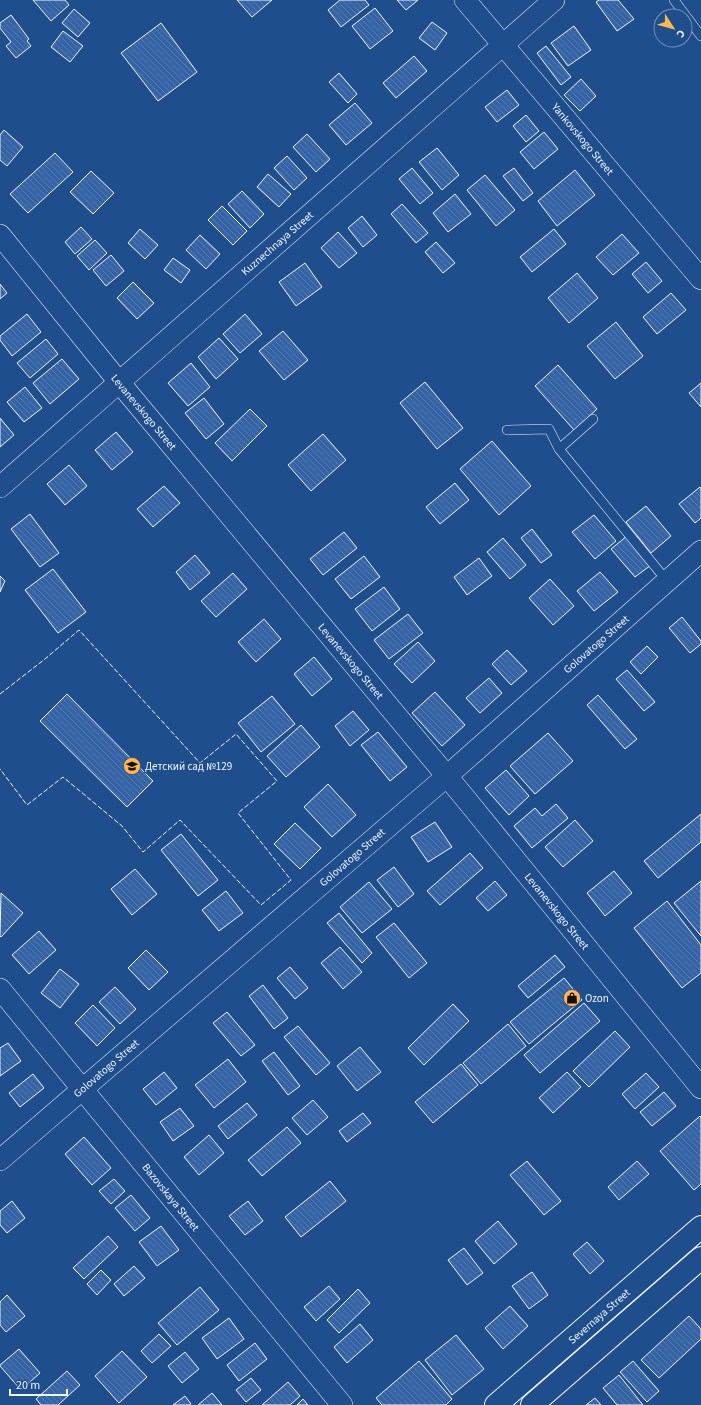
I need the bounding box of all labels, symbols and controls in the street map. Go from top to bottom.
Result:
north arrow [653,8,693,48]
text: С [672,27,689,41]
street label: Yankovskogo Street [548,100,617,179]
street label: Kuznechnaya Street [238,208,317,279]
street label: Levanevskogo Street [107,371,180,454]
street label: Golovatogo Street [560,611,633,677]
street label: Levanevskogo Street [314,620,387,703]
school or university icon: Детский сад №129 [122,756,142,776]
place label: Детский сад №129 [145,759,232,774]
street label: Golovatogo Street [316,824,389,890]
street label: Levanevskogo Street [521,870,592,953]
shop icon: Ozon [562,988,582,1008]
place label: Ozon [585,991,609,1006]
street label: Golovatogo Street [70,1035,143,1101]
street label: Bazovskaya Street [139,1160,203,1235]
street label: Severnaya Street [565,1285,634,1347]
scale bar [10,1371,67,1397]
text: 20 m [16,1377,40,1394]

